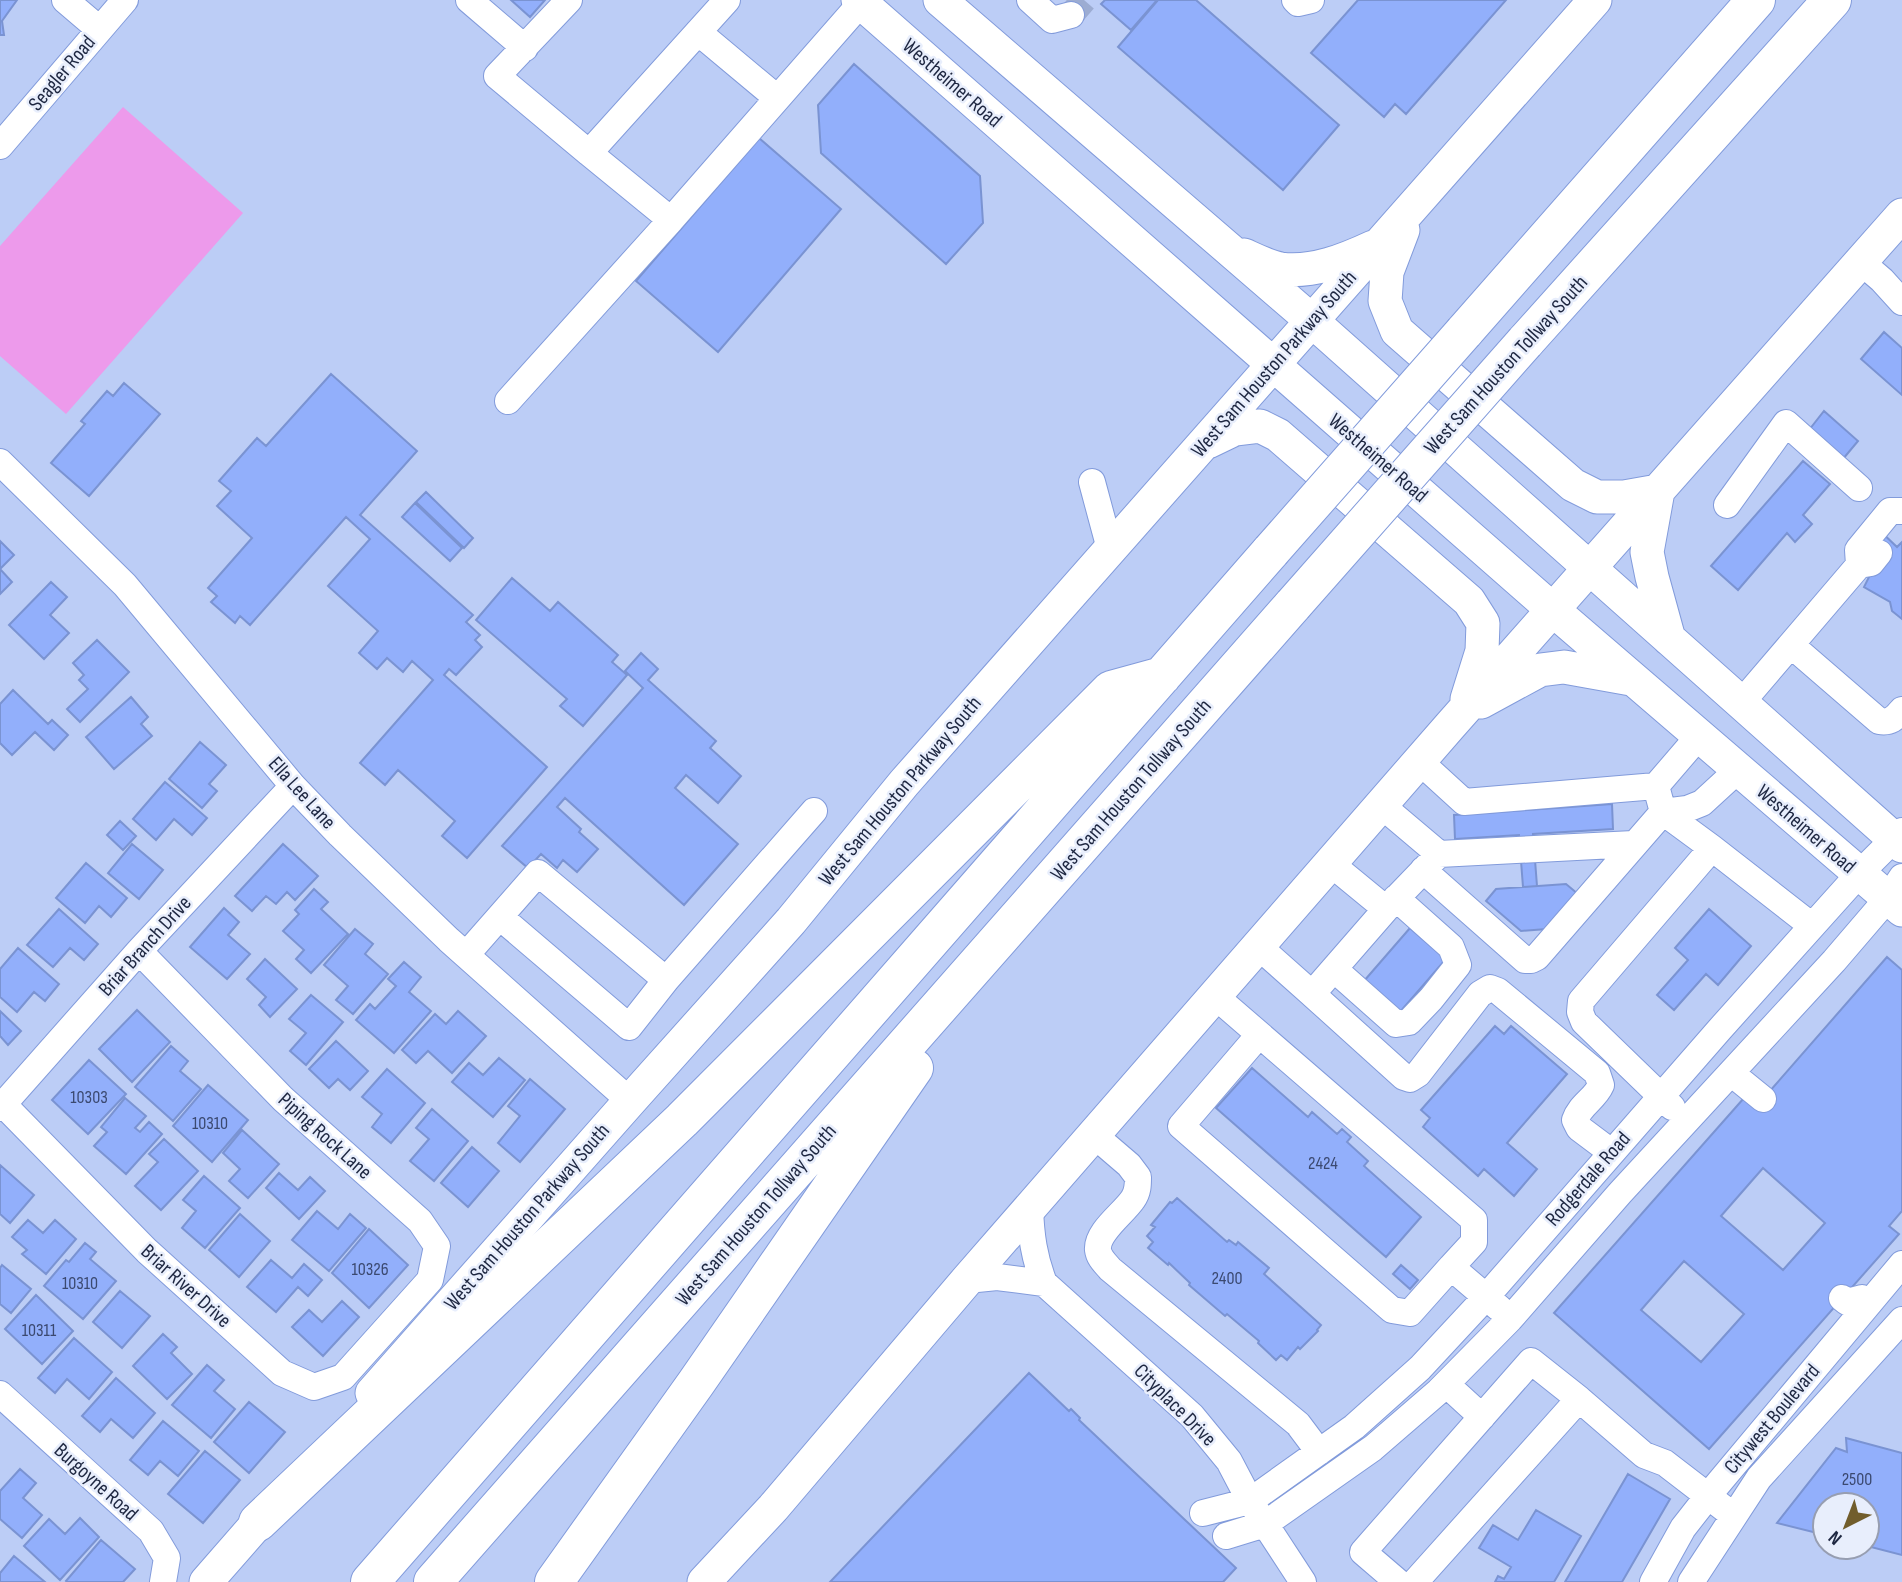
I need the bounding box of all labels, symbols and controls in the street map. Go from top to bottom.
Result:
street label: Seagler Road [23,30,101,116]
street label: Westheimer Road [897,33,1007,133]
street label: West Sam Houston Parkway South [1186,265,1362,463]
street label: West Sam Houston Tollway South [1419,270,1593,460]
street label: Westheimer Road [1323,408,1433,508]
street label: West Sam Houston Parkway South [813,691,987,891]
street label: West Sam Houston Tollway South [1045,694,1217,886]
street label: Ella Lee Lane [263,752,341,834]
street label: Westheimer Road [1751,779,1861,879]
street label: Briar Branch Drive [93,891,197,1001]
house number: 10303 [70,1087,108,1108]
street label: Piping Rock Lane [273,1087,377,1185]
house number: 10310 [192,1113,228,1134]
street label: West Sam Houston Parkway South [439,1118,615,1316]
street label: West Sam Houston Tollway South [670,1119,842,1311]
street label: Rodgerdale Road [1540,1127,1636,1231]
house number: 2424 [1308,1153,1338,1174]
street label: Briar River Drive [136,1239,236,1333]
house number: 10326 [351,1259,389,1280]
house number: 2400 [1212,1268,1242,1289]
house number: 10310 [62,1273,98,1294]
house number: 10311 [22,1320,57,1341]
street label: Cityplace Drive [1129,1359,1221,1451]
street label: Citywest Boulevard [1719,1359,1825,1479]
street label: Burgoyne Road [49,1438,143,1526]
house number: 2500 [1842,1469,1872,1490]
north arrow [1811,1491,1881,1561]
text: N [1824,1526,1847,1549]

